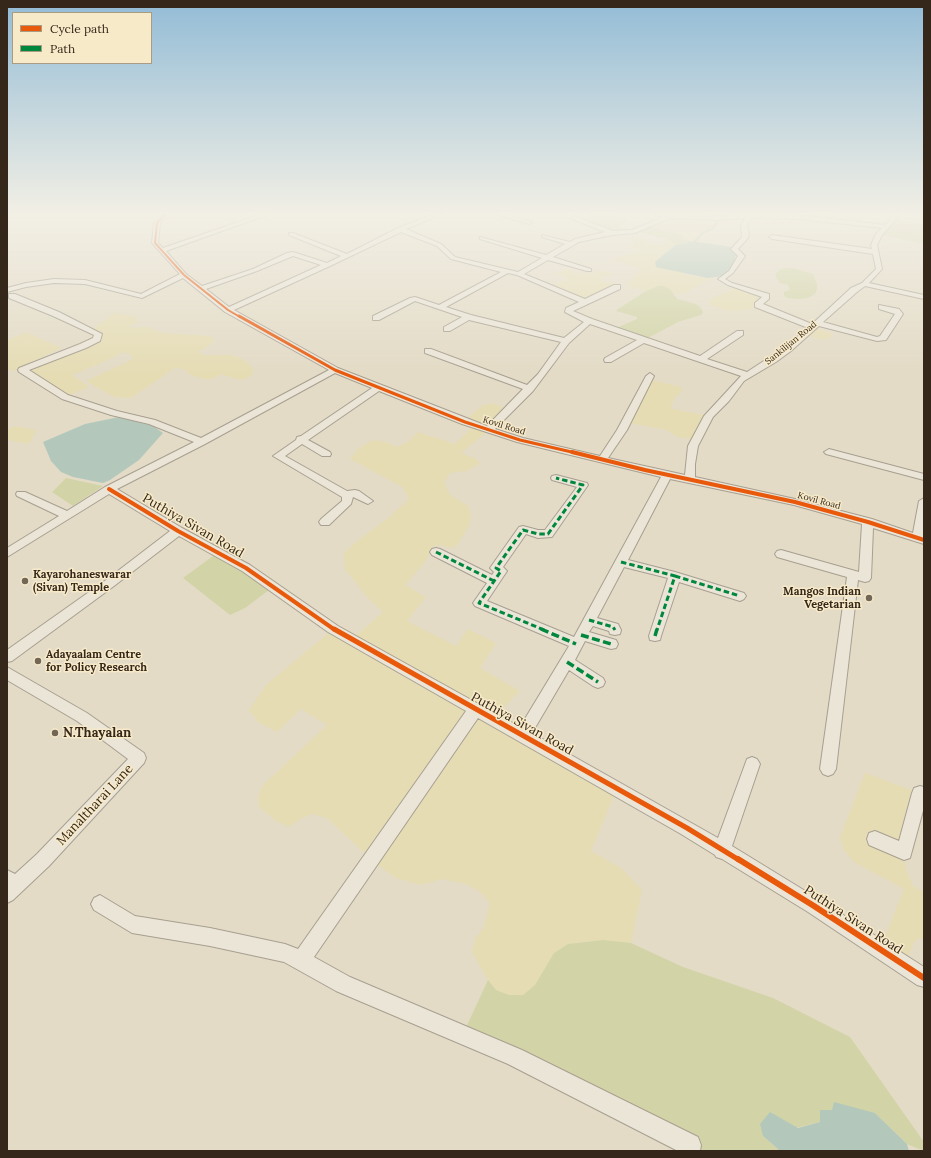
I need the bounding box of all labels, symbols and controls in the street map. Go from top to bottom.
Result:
legend [12,12,152,64]
text: Cycle path [50,21,109,36]
text: Path [50,41,75,56]
street label: Sankilijan Road [763,319,819,367]
street label: Kovil Road [481,414,527,438]
street label: Kovil Road [796,490,842,512]
street label: Puthiya Sivan Road [139,491,247,561]
place label: Kayarohaneswarar (Sivan) Temple [33,568,131,594]
marker: Kayarohaneswarar (Sivan) Temple [20,576,30,586]
place label: Mangos Indian Vegetarian [783,585,861,611]
marker: Mangos Indian Vegetarian [864,593,874,603]
place label: Adayaalam Centre for Policy Research [46,648,147,674]
marker: Adayaalam Centre for Policy Research [33,656,43,666]
street label: Puthiya Sivan Road [468,689,576,759]
place label: N.Thayalan [63,725,131,741]
marker: N.Thayalan [50,728,60,738]
street label: Manaltharai Lane [53,761,137,849]
street label: Puthiya Sivan Road [801,882,905,958]

